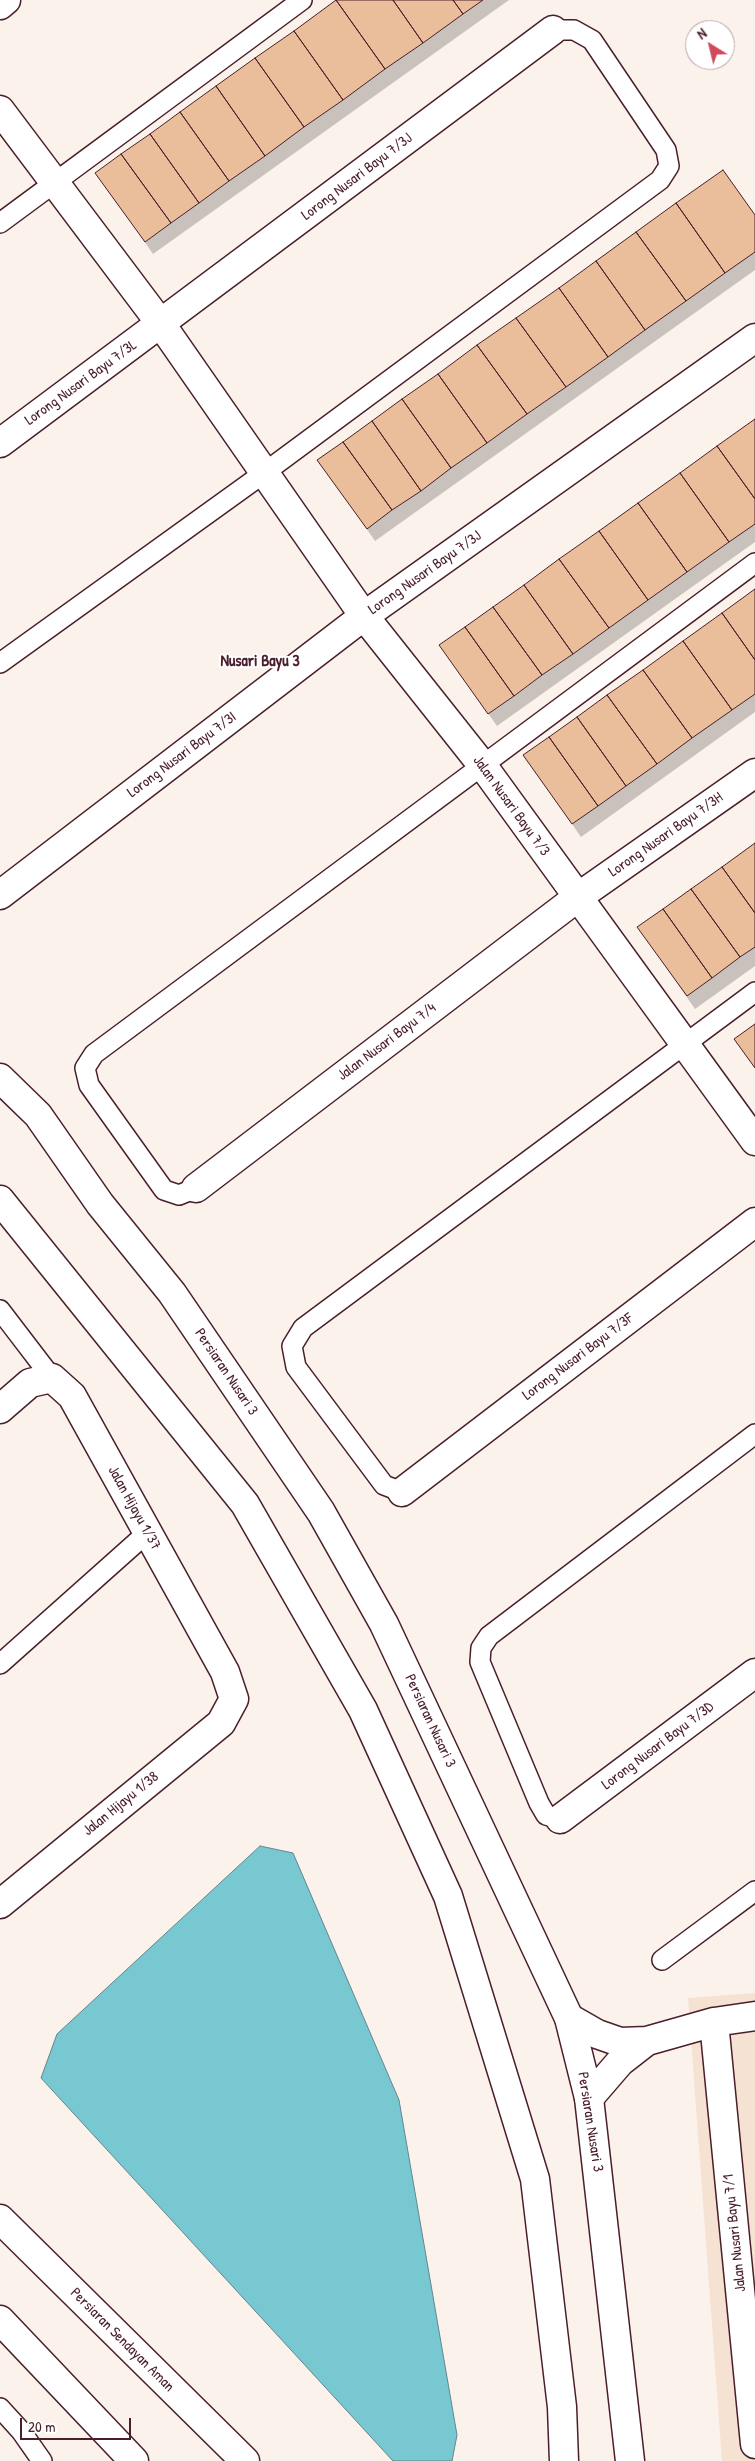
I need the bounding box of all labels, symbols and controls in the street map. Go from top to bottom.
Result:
north arrow [685,20,735,70]
text: N [693,23,710,43]
street label: Lorong Nusari Bayu 7/3J [298,130,416,224]
street label: Lorong Nusari Bayu 7/3L [22,336,140,430]
street label: Lorong Nusari Bayu 7/3J [365,527,485,619]
district label: Nusari Bayu 3 [220,652,300,672]
street label: Lorong Nusari Bayu 7/3I [124,708,240,802]
street label: Jalan Nusari Bayu 7/3 [469,752,553,860]
street label: Lorong Nusari Bayu 7/3H [605,789,727,881]
street label: Jalan Nusari Bayu 7/4 [334,999,440,1085]
street label: Lorong Nusari Bayu 7/3F [519,1310,637,1404]
street label: Persiaran Nusari 3 [190,1325,262,1419]
street label: Jalan Hijayu 1/37 [104,1463,164,1553]
street label: Persiaran Nusari 3 [401,1672,459,1770]
street label: Lorong Nusari Bayu 7/3D [598,1698,718,1794]
street label: Jalan Hijayu 1/38 [80,1768,162,1840]
street label: Persiaran Nusari 3 [573,2071,607,2173]
street label: Jalan Nusari Bayu 7/1 [720,2173,750,2293]
street label: Persiaran Sendayan Aman [66,2284,178,2396]
scale bar [22,2408,134,2440]
text: 20 m [28,2416,55,2437]

